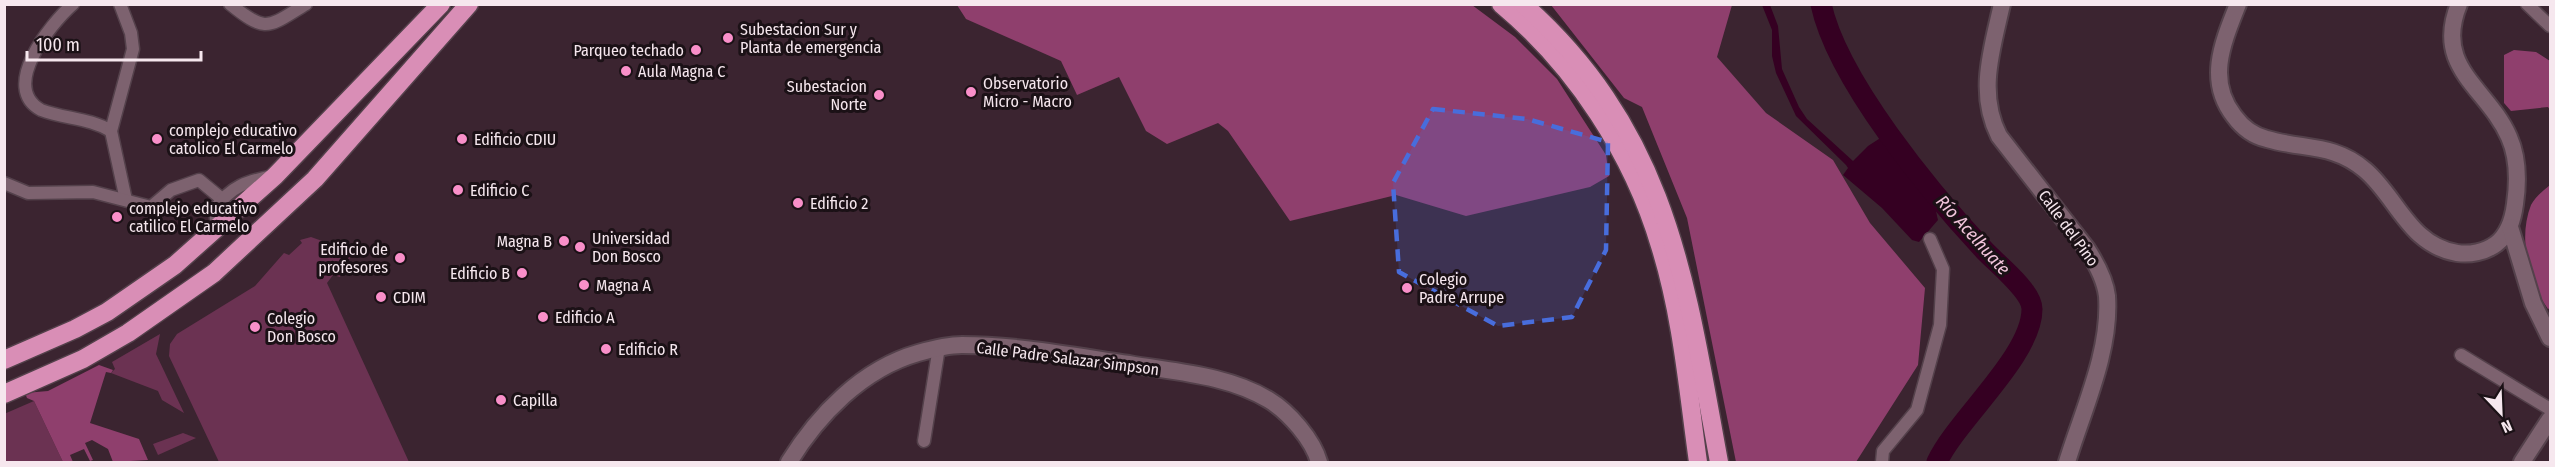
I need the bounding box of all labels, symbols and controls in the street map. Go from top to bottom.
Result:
place label: Subestacion Sur y Planta de emergencia [740,20,882,57]
scale bar [27,24,201,62]
marker: Subestacion Sur y Planta de emergencia [721,31,735,45]
text: 100 m [36,34,80,56]
place label: Parqueo techado [573,41,684,60]
marker: Parqueo techado [689,43,703,57]
place label: Aula Magna C [638,62,725,81]
marker: Aula Magna C [619,64,633,78]
place label: Observatorio Micro - Macro [983,74,1072,111]
place label: Subestacion Norte [787,77,867,114]
marker: Observatorio Micro - Macro [964,85,978,99]
marker: Subestacion Norte [872,88,886,102]
place label: complejo educativo catolico El Carmelo [169,121,297,158]
place label: Edificio CDIU [474,130,556,149]
marker: complejo educativo catolico El Carmelo [150,132,164,146]
marker: Edificio CDIU [455,132,469,146]
place label: Edificio C [470,181,529,200]
marker: Edificio C [451,183,465,197]
street label: Calle del Pino [2035,187,2103,270]
water label: Río Acelhuate [1931,191,2015,280]
place label: Edificio 2 [810,194,868,213]
marker: Edificio 2 [791,196,805,210]
place label: complejo educativo catilico El Carmelo [129,199,257,236]
marker: complejo educativo catilico El Carmelo [110,210,124,224]
place label: Universidad Don Bosco [592,229,670,266]
place label: Magna B [497,232,552,251]
marker: Magna B [557,234,571,248]
place label: Edificio de profesores [318,240,388,277]
marker: Universidad Don Bosco [573,240,587,254]
marker: Edificio de profesores [393,251,407,265]
place label: Edificio B [450,264,510,283]
marker: Edificio B [515,266,529,280]
place label: Colegio Padre Arrupe [1419,270,1504,307]
place label: Magna A [596,276,652,295]
marker: Magna A [577,278,591,292]
marker: Colegio Padre Arrupe [1400,281,1414,295]
place label: CDIM [393,288,426,307]
marker: CDIM [374,290,388,304]
place label: Edificio A [555,308,615,327]
place label: Colegio Don Bosco [267,309,336,346]
marker: Edificio A [536,310,550,324]
marker: Colegio Don Bosco [248,320,262,334]
street label: Calle Padre Salazar Simpson [976,338,1160,379]
place label: Edificio R [618,340,678,359]
marker: Edificio R [599,342,613,356]
north arrow [2471,383,2531,443]
place label: Capilla [513,391,558,410]
marker: Capilla [494,393,508,407]
text: N [2499,416,2515,437]

